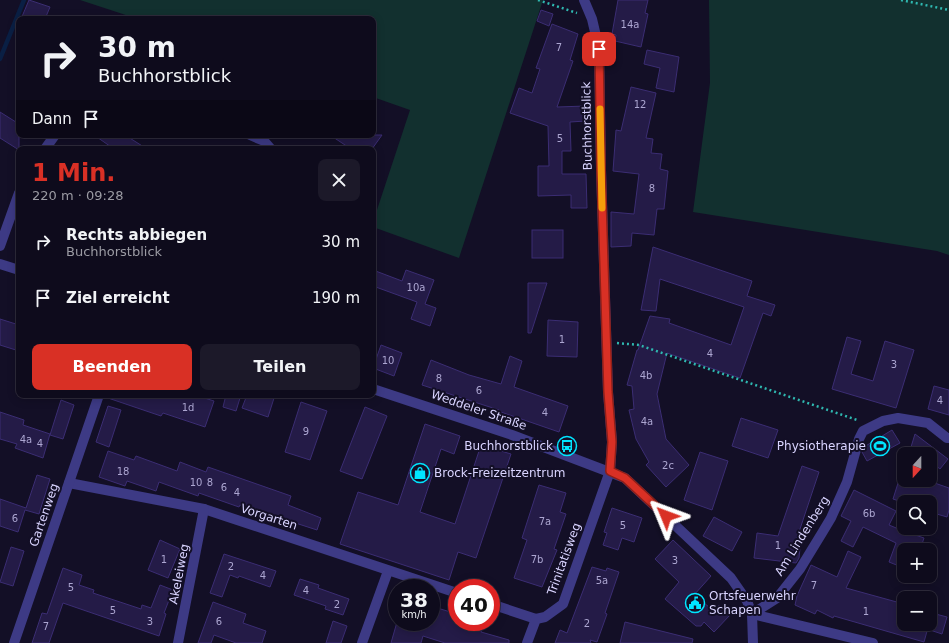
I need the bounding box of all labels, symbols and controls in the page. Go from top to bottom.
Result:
house number: 14a [621,19,639,30]
text: 30 m [98,31,176,64]
icon: right [32,32,84,84]
pin [582,32,616,66]
icon: arrive [588,38,610,60]
house number: 7 [556,42,562,53]
text: Buchhorstblick [98,65,231,86]
street label: Buchhorstblick [579,81,595,170]
house number: 12 [634,99,646,110]
icon: arrive [80,108,102,130]
text: Dann [32,110,72,128]
house number: 5 [557,133,563,144]
text: 1 Min. [32,159,115,187]
button: close [318,159,360,201]
house number: 8 [649,183,655,194]
text: 220 m · 09:28 [32,188,123,203]
text: Rechts abbiegen [66,226,207,244]
icon: right [32,231,54,253]
text: 30 m [322,233,360,251]
text: Buchhorstblick [66,244,162,259]
house number: 10a [407,282,425,293]
icon: arrive [32,287,54,309]
text: Ziel erreicht [66,289,170,307]
text: 190 m [312,289,360,307]
house number: 1 [559,334,565,345]
button: Beenden [32,344,192,390]
button: Teilen [200,344,360,390]
house number: 4 [707,348,713,359]
house number: 10 [382,355,394,366]
house number: 3 [891,359,897,370]
house number: 4b [640,370,652,381]
house number: 8 [436,373,442,384]
house number: 6 [476,385,482,396]
street label: Weddeler Straße [429,387,529,433]
house number: 4 [937,395,943,406]
house number: 1d [182,402,194,413]
house number: 4 [542,407,548,418]
house number: 4a [641,416,653,427]
house number: 9 [303,426,309,437]
house number: 4a [20,434,32,445]
bus stop icon: Buchhorstblick [556,435,578,457]
sports icon: Physiotherapie [869,435,891,457]
house number: 4 [37,438,43,449]
place label: Buchhorstblick [464,439,553,453]
place label: Physiotherapie [777,439,866,453]
north arrow [897,447,937,487]
map controls [897,447,937,631]
house number: 2c [662,460,674,471]
shop icon: Brock-Freizeitzentrum [409,462,431,484]
house number: 18 [117,466,129,477]
place label: Brock-Freizeitzentrum [434,466,565,480]
house number: 10 [190,477,202,488]
house number: 8 [207,477,213,488]
street label: Gartenweg [27,481,61,549]
house number: 6 [221,482,227,493]
house number: 4 [234,487,240,498]
street label: Am Lindenberg [772,494,832,578]
position arrow [645,495,687,537]
button: search [897,495,937,535]
street label: Vorgarten [239,501,299,533]
house number: 6b [863,508,875,519]
house number: 6 [12,513,18,524]
house number: 7a [539,516,551,527]
house number: 5 [620,520,626,531]
street label: Trinitatisweg [544,521,584,598]
house number: 1 [775,540,781,551]
street label: Akeleiweg [166,543,192,605]
button: + [897,543,937,583]
house number: 1 [161,554,167,565]
house number: 7b [531,554,543,565]
house number: 3 [672,555,678,566]
house number: 2 [228,561,234,572]
house number: 4 [260,570,266,581]
house number: 5a [596,575,608,586]
speed limit sign: 40 [448,579,500,631]
house number: 7 [811,580,817,591]
house number: 5 [68,582,74,593]
house number: 4 [303,585,309,596]
text: 38 [400,588,428,612]
place label: Ortsfeuerwehr Schapen [709,589,796,617]
button: − [897,591,937,631]
public building icon: Ortsfeuerwehr Schapen [684,592,706,614]
house number: 2 [334,599,340,610]
house number: 5 [110,605,116,616]
house number: 1 [863,606,869,617]
text: km/h [401,609,427,620]
house number: 3 [147,616,153,627]
house number: 6 [216,616,222,627]
house number: 2 [584,618,590,629]
house number: 7 [43,621,49,632]

